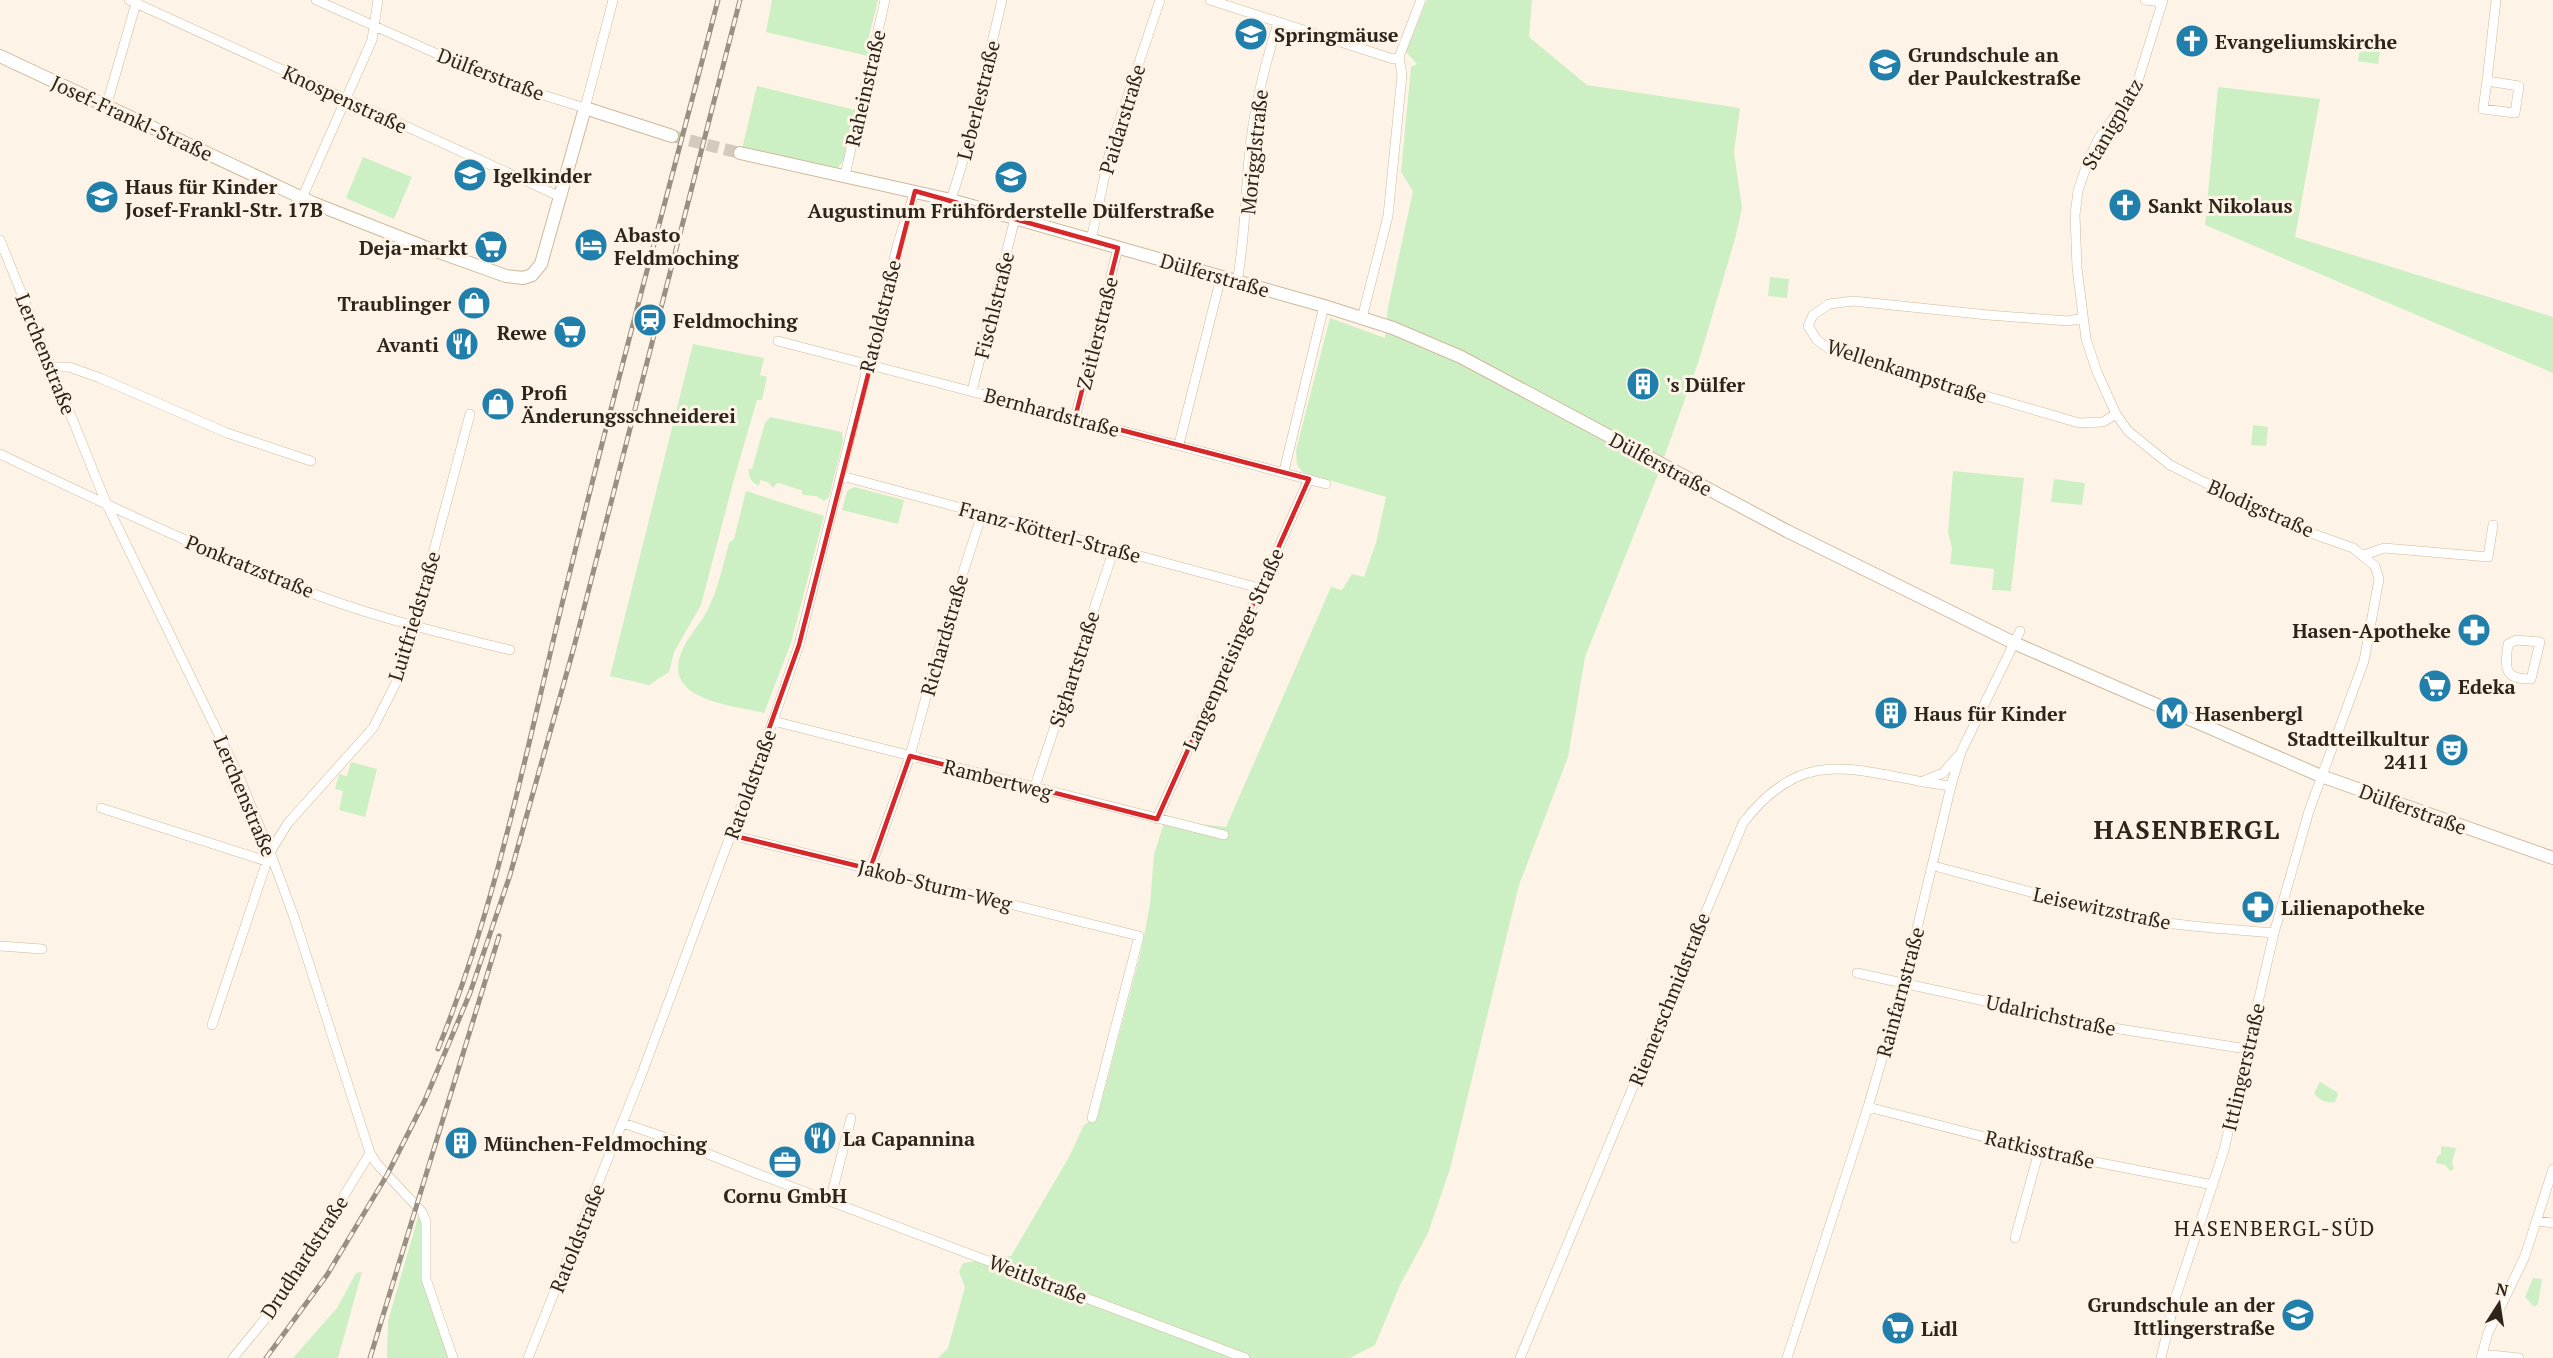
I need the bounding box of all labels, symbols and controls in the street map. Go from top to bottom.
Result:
school or university icon: Springmäuse [1233,16,1269,52]
place label: Springmäuse [1274,21,1399,48]
church icon: Evangeliumskirche [2174,23,2210,59]
street label: Raheinstraße [838,27,892,149]
place label: Evangeliumskirche [2215,28,2398,55]
street label: Leberlestraße [950,37,1006,163]
street label: Dülferstraße [434,41,548,107]
place label: Grundschule an der Paulckestraße [1908,41,2081,91]
school or university icon: Grundschule an der Paulckestraße [1867,47,1903,83]
street label: Knospenstraße [278,58,412,140]
street label: Paidarstraße [1092,61,1152,177]
street label: Josef-Frankl-Straße [47,69,217,167]
street label: Stanigplatz [2075,73,2149,175]
street label: Morigglstraße [1234,88,1274,216]
school or university icon: Igelkinder [452,157,488,193]
school or university icon: Augustinum Frühförderstelle Dülferstraße [993,159,1029,195]
place label: Igelkinder [493,162,592,189]
place label: Haus für Kinder Josef-Frankl-Str. 17B [125,173,323,223]
school or university icon: Haus für Kinder Josef-Frankl-Str. 17B [84,179,120,215]
church icon: Sankt Nikolaus [2107,187,2143,223]
place label: Sankt Nikolaus [2148,192,2292,219]
place label: Augustinum Frühförderstelle Dülferstraße [808,197,1215,224]
place label: Abasto Feldmoching [614,221,739,271]
hotel icon: Abasto Feldmoching [573,227,609,263]
supermarket icon: Deja-markt [473,229,509,265]
place label: Deja-markt [359,234,468,261]
street label: Dülferstraße [1157,247,1273,303]
street label: Fischlstraße [968,249,1020,361]
street label: Ratoldstraße [853,257,907,375]
street label: Zeitlerstraße [1070,274,1124,392]
shop icon: Traublinger [456,285,492,321]
street label: Lerchenstraße [9,289,83,419]
place label: Traublinger [338,290,451,317]
station icon: Feldmoching [632,302,668,338]
place label: Feldmoching [673,307,798,334]
supermarket icon: Rewe [552,314,588,350]
place label: Rewe [497,319,547,346]
restaurant icon: Avanti [444,326,480,362]
place label: Avanti [377,331,439,358]
street label: Wellenkampstraße [1823,332,1991,410]
building icon: 's Dülfer [1625,366,1661,402]
place label: 's Dülfer [1666,371,1746,398]
place label: Profi Änderungsschneiderei [521,379,736,429]
street label: Bernhardstraße [981,381,1123,443]
shop icon: Profi Änderungsschneiderei [480,386,516,422]
street label: Dülferstraße [1605,426,1717,502]
street label: Blodigstraße [2204,473,2318,543]
street label: Franz-Kötterl-Straße [956,495,1144,569]
street label: Ponkratzstraße [182,528,318,604]
street label: Langenpreisinger Straße [1176,544,1290,754]
street label: Luitfriedstraße [381,548,447,684]
street label: Richardstraße [914,571,974,699]
street label: Sighartstraße [1042,607,1106,731]
pharmacy icon: Hasen-Apotheke [2456,612,2492,648]
place label: Hasen-Apotheke [2292,617,2451,644]
supermarket icon: Edeka [2417,668,2453,704]
place label: Edeka [2458,673,2516,700]
building icon: Haus für Kinder [1873,695,1909,731]
metro station icon: Hasenbergl [2154,695,2190,731]
place label: Haus für Kinder [1914,700,2067,727]
place label: Hasenbergl [2195,700,2304,727]
street label: Ratoldstraße [718,725,782,843]
place label: Stadtteilkultur 2411 [2287,725,2429,775]
street label: Lerchenstraße [207,732,283,860]
theatre icon: Stadtteilkultur 2411 [2434,732,2470,768]
street label: Rambertweg [941,752,1056,806]
street label: Dülferstraße [2355,777,2471,841]
district label: HASENBERGL [2093,812,2281,846]
street label: Jakob-Sturm-Weg [855,853,1015,917]
street label: Leisewitzstraße [2031,880,2173,936]
pharmacy icon: Lilienapotheke [2240,889,2276,925]
place label: Lilienapotheke [2281,894,2425,921]
street label: Riemerschmidstraße [1622,908,1716,1090]
street label: Rainfarnstraße [1870,924,1930,1060]
street label: Udalrichstraße [1984,988,2118,1042]
street label: Ittlingerstraße [2215,1000,2271,1134]
restaurant icon: La Capannina [802,1120,838,1156]
street label: Ratkisstraße [1982,1123,2098,1175]
building icon: München-Feldmoching [443,1125,479,1161]
place label: La Capannina [843,1125,975,1152]
place label: München-Feldmoching [484,1130,708,1157]
office icon: Cornu GmbH [767,1144,803,1180]
street label: Ratoldstraße [543,1180,611,1296]
place label: Cornu GmbH [723,1182,847,1209]
street label: Drudhardstraße [254,1190,354,1324]
district label: HASENBERGL-SÜD [2174,1214,2376,1242]
street label: Weitlstraße [985,1248,1091,1310]
north arrow [2469,1274,2529,1334]
text: N [2494,1277,2510,1301]
place label: Grundschule an der Ittlingerstraße [2087,1291,2275,1341]
school or university icon: Grundschule an der Ittlingerstraße [2280,1297,2316,1333]
supermarket icon: Lidl [1880,1310,1916,1346]
place label: Lidl [1921,1315,1958,1342]

